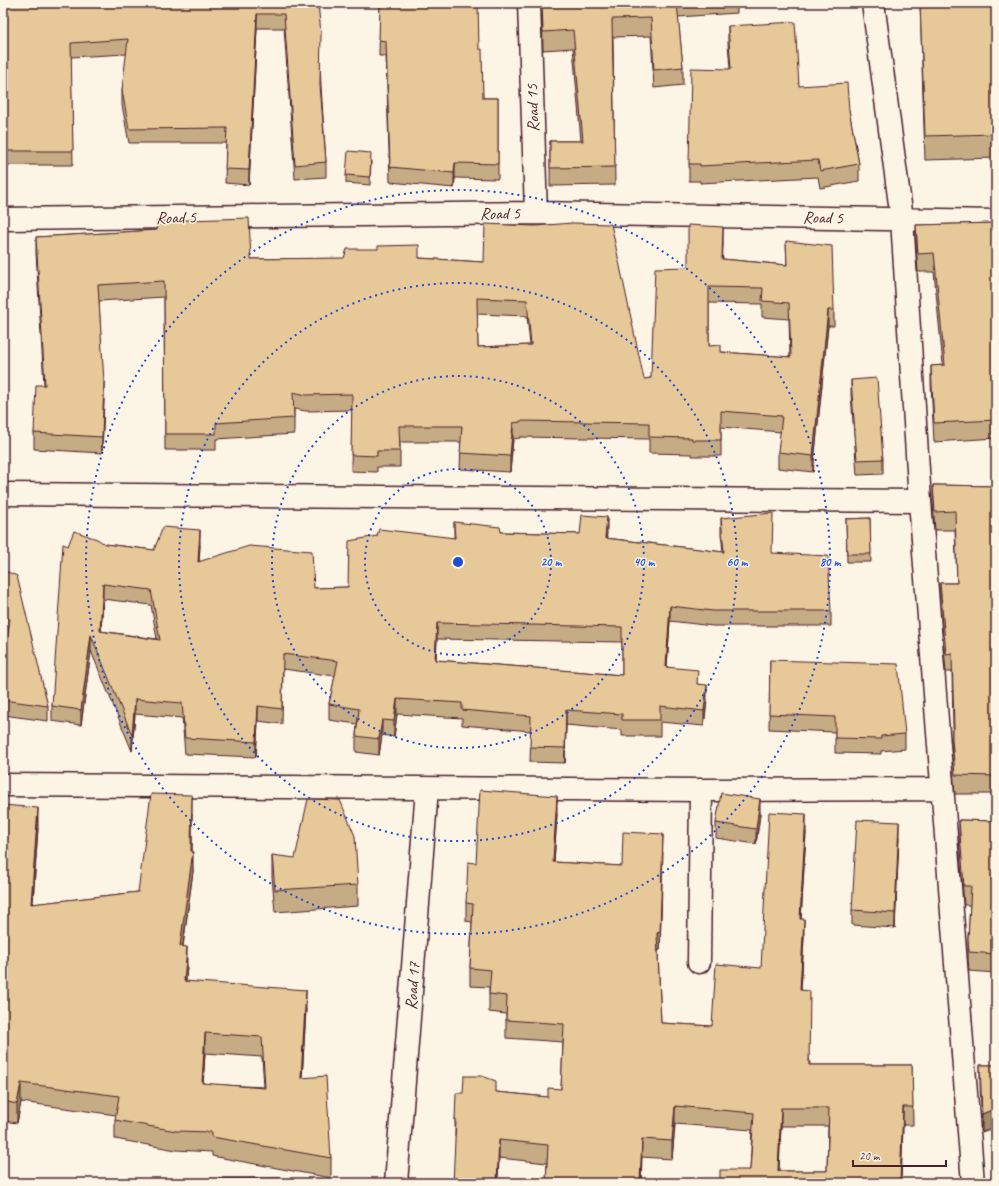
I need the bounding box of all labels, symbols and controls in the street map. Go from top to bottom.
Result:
street label: Road 15 [521,82,544,132]
street label: Road 5 [480,203,522,224]
street label: Road 5 [156,207,198,228]
street label: Road 5 [803,207,845,228]
text: 20 m [541,554,562,570]
text: 40 m [634,554,655,570]
text: 60 m [727,554,749,570]
text: 80 m [820,554,841,570]
centre of rings [451,555,465,569]
street label: Road 17 [400,960,425,1011]
scale bar [853,1142,946,1168]
text: 20 m [859,1148,881,1164]

